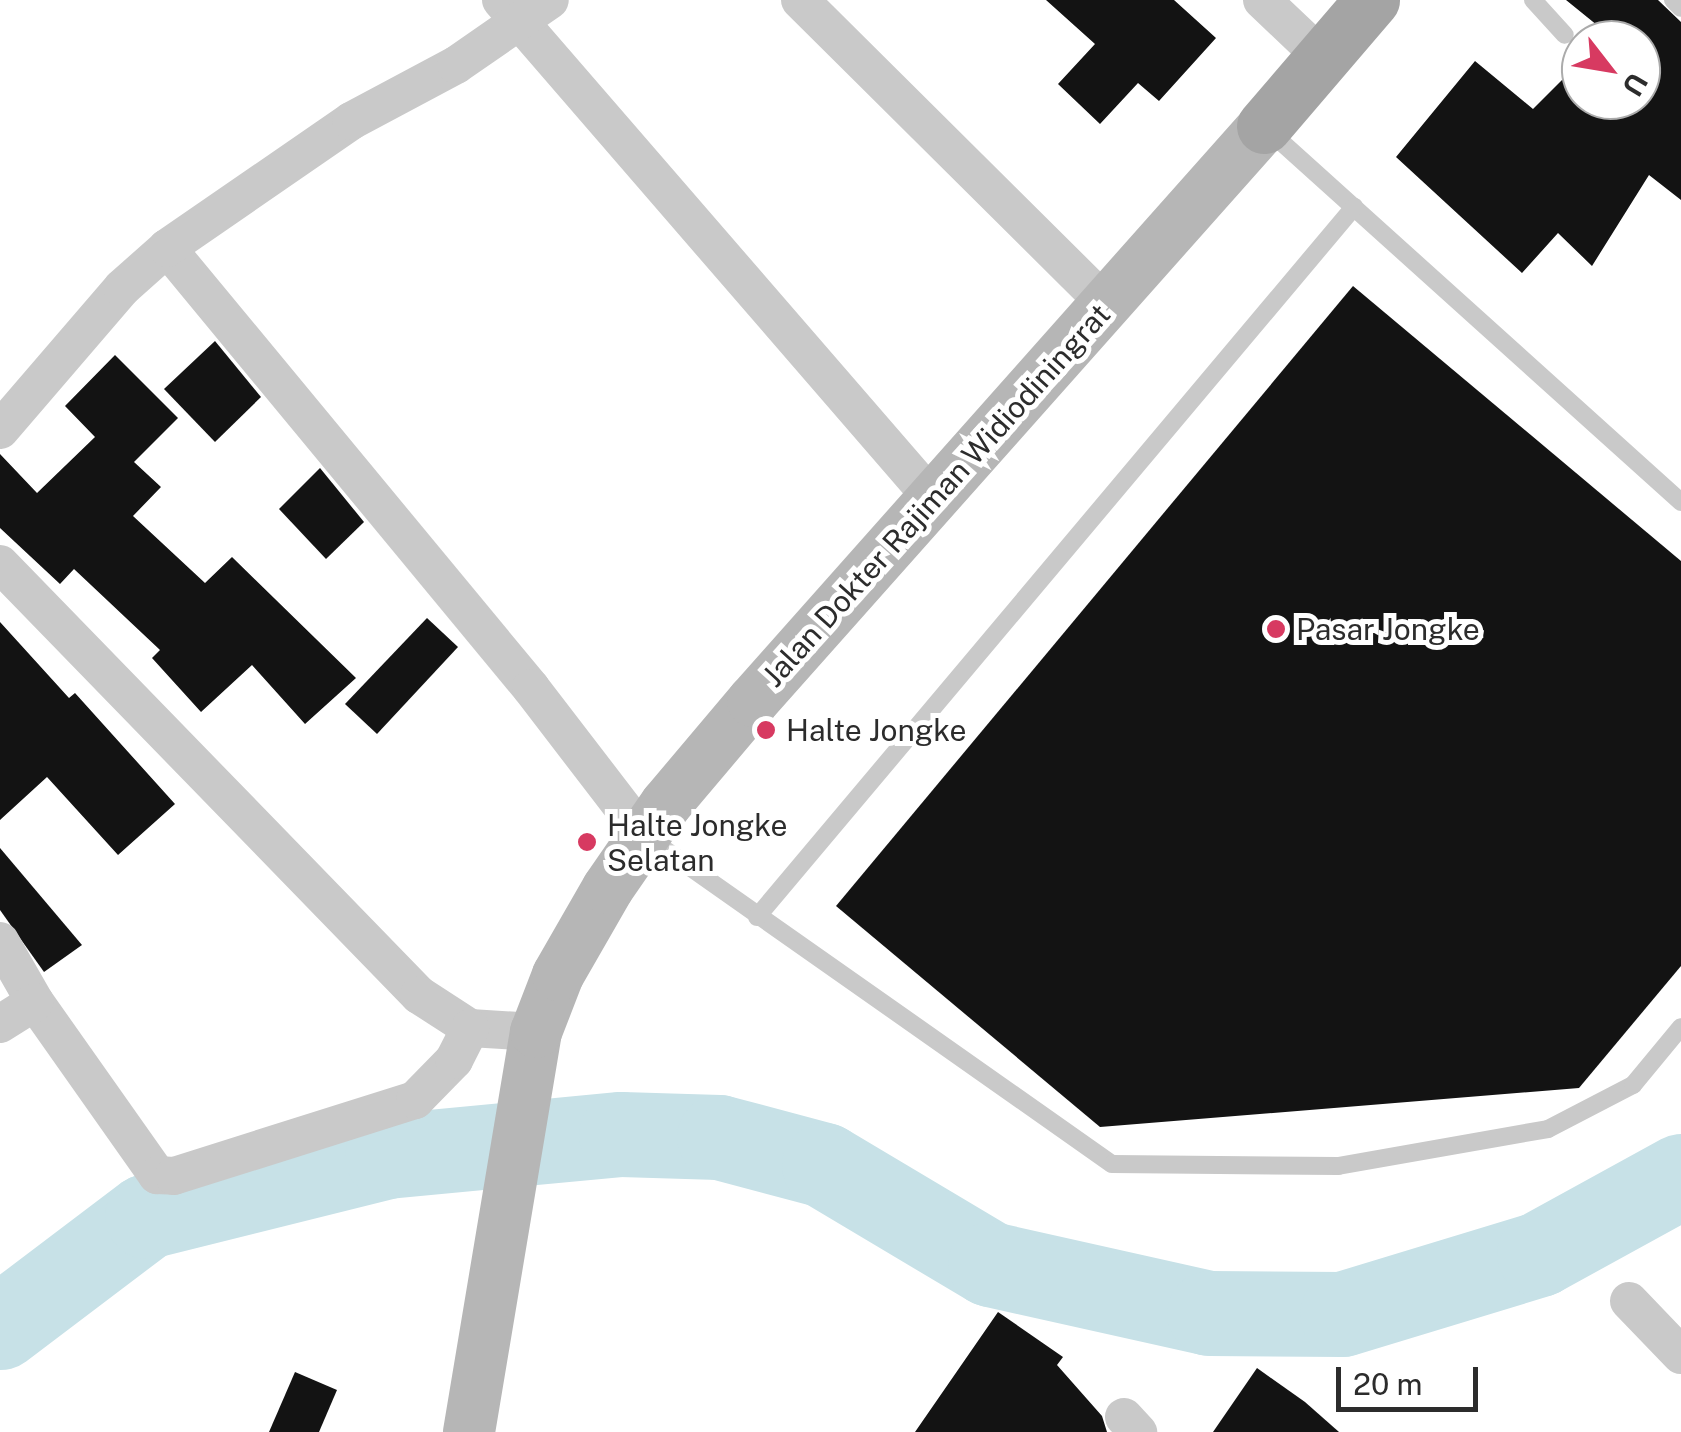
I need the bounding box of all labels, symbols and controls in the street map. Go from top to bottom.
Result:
north arrow [1561,20,1661,120]
text: U [1616,67,1655,102]
street label: Jalan Dokter Rajiman Widiodiningrat [754,296,1118,694]
place label: Pasar Jongke [1296,611,1480,647]
marker: Pasar Jongke [1265,618,1287,640]
place label: Halte Jongke [786,712,967,748]
marker: Halte Jongke [755,719,777,741]
place label: Halte Jongke Selatan [607,807,788,878]
marker: Halte Jongke Selatan [576,831,598,853]
scale bar [1341,1347,1484,1409]
text: 20 m [1353,1366,1422,1402]

